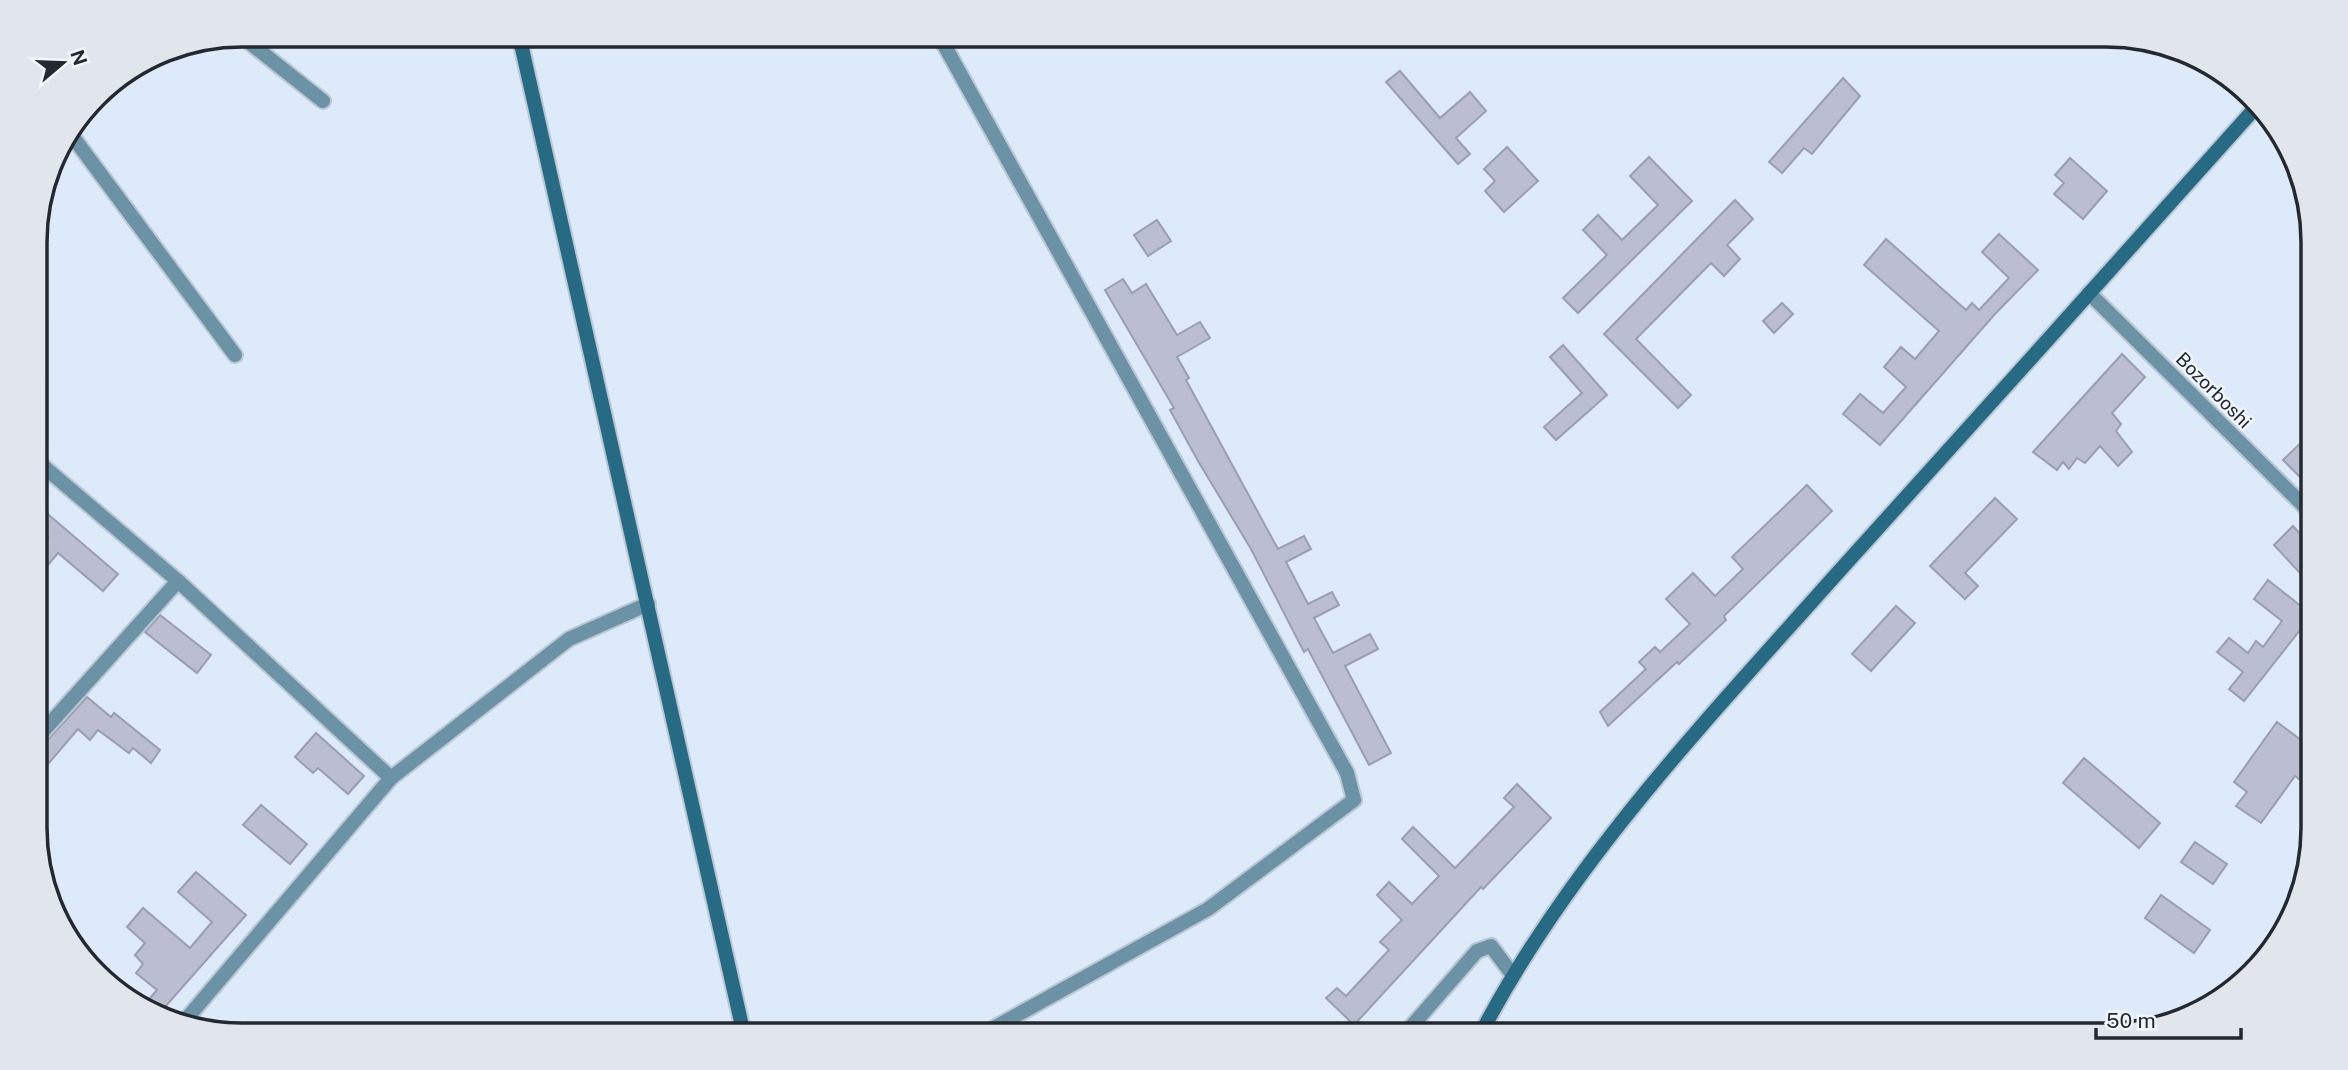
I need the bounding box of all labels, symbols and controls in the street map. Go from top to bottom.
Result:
north arrow [28,28,98,98]
text: N [66,47,92,68]
street label: Bozorboshi [2172,348,2256,432]
scale bar [2096,996,2241,1040]
text: 50 m [2106,1008,2156,1033]

